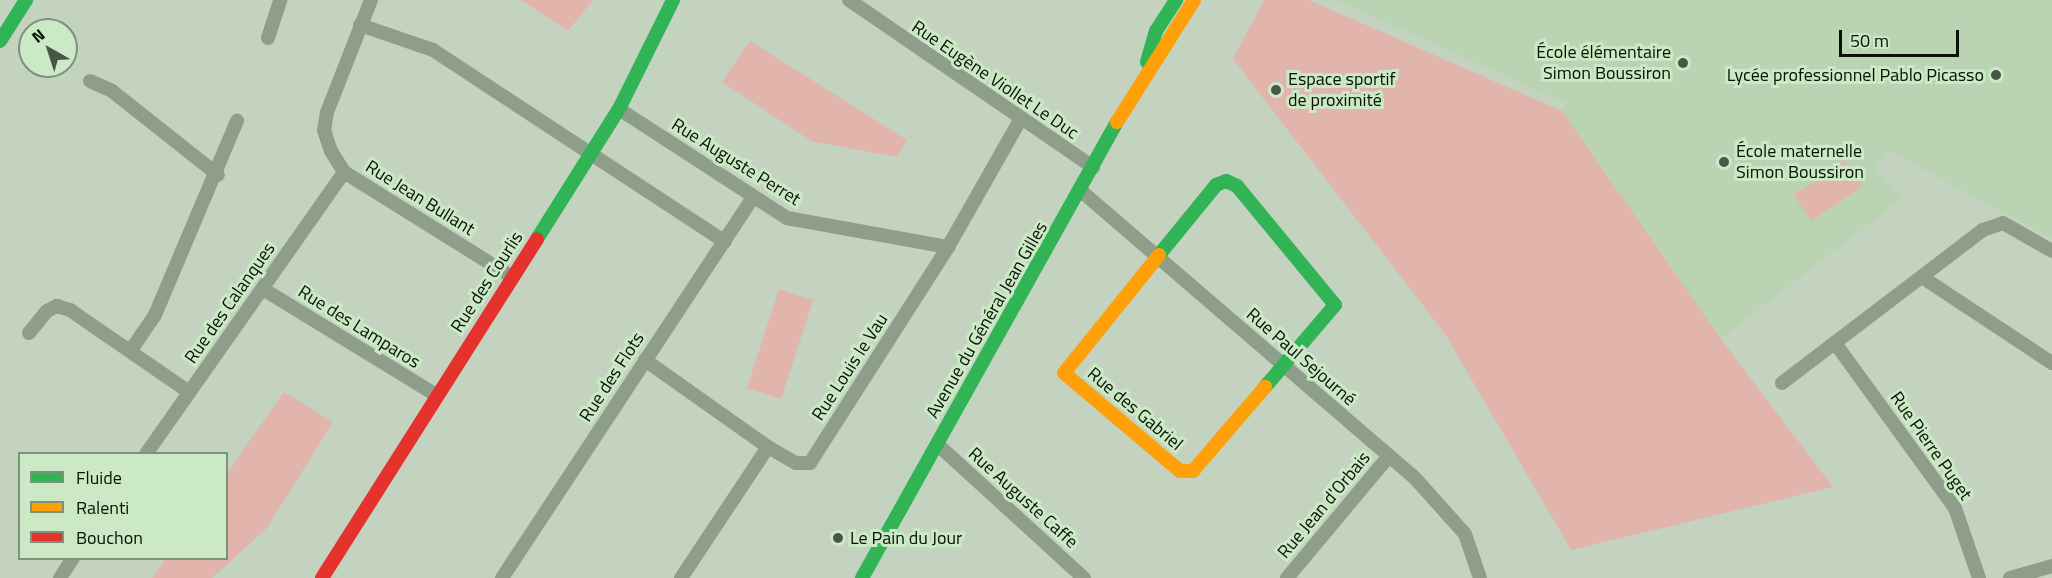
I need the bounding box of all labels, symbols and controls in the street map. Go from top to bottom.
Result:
street label: Rue Eugène Viollet Le Duc [908,16,1082,144]
north arrow [18,18,78,78]
scale bar [1842,18,1962,56]
text: N [26,23,50,48]
text: 50 m [1850,27,1889,54]
place label: École élémentaire Simon Boussiron [1536,42,1671,84]
marker: École élémentaire Simon Boussiron [1676,56,1690,70]
place label: Lycée professionnel Pablo Picasso [1727,64,1984,86]
marker: Lycée professionnel Pablo Picasso [1989,68,2003,82]
place label: Espace sportif de proximité [1288,69,1395,112]
marker: Espace sportif de proximité [1269,83,1283,97]
street label: Rue Auguste Perret [668,114,804,210]
place label: École maternelle Simon Boussiron [1736,141,1864,184]
marker: École maternelle Simon Boussiron [1717,155,1731,169]
street label: Rue Jean Bullant [362,156,478,240]
street label: Avenue du Général Jean Gilles [922,218,1052,422]
street label: Rue des Courlis [446,227,528,337]
street label: Rue des Calanques [180,238,280,368]
street label: Rue des Lamparos [294,281,424,373]
street label: Rue Paul Sejourné [1242,304,1360,410]
street label: Rue Louis le Vau [807,309,893,425]
street label: Rue des Flots [575,328,649,426]
street label: Rue des Gabriel [1083,363,1187,455]
street label: Rue Pierre Puget [1886,388,1976,504]
street label: Rue Auguste Caffe [964,443,1082,553]
street label: Rue Jean d'Orbais [1273,447,1375,563]
legend [18,452,228,560]
text: Fluide [76,464,122,491]
text: Ralenti [76,494,129,521]
text: Bouchon [76,524,143,551]
place label: Le Pain du Jour [850,527,962,549]
marker: Le Pain du Jour [831,531,845,545]

